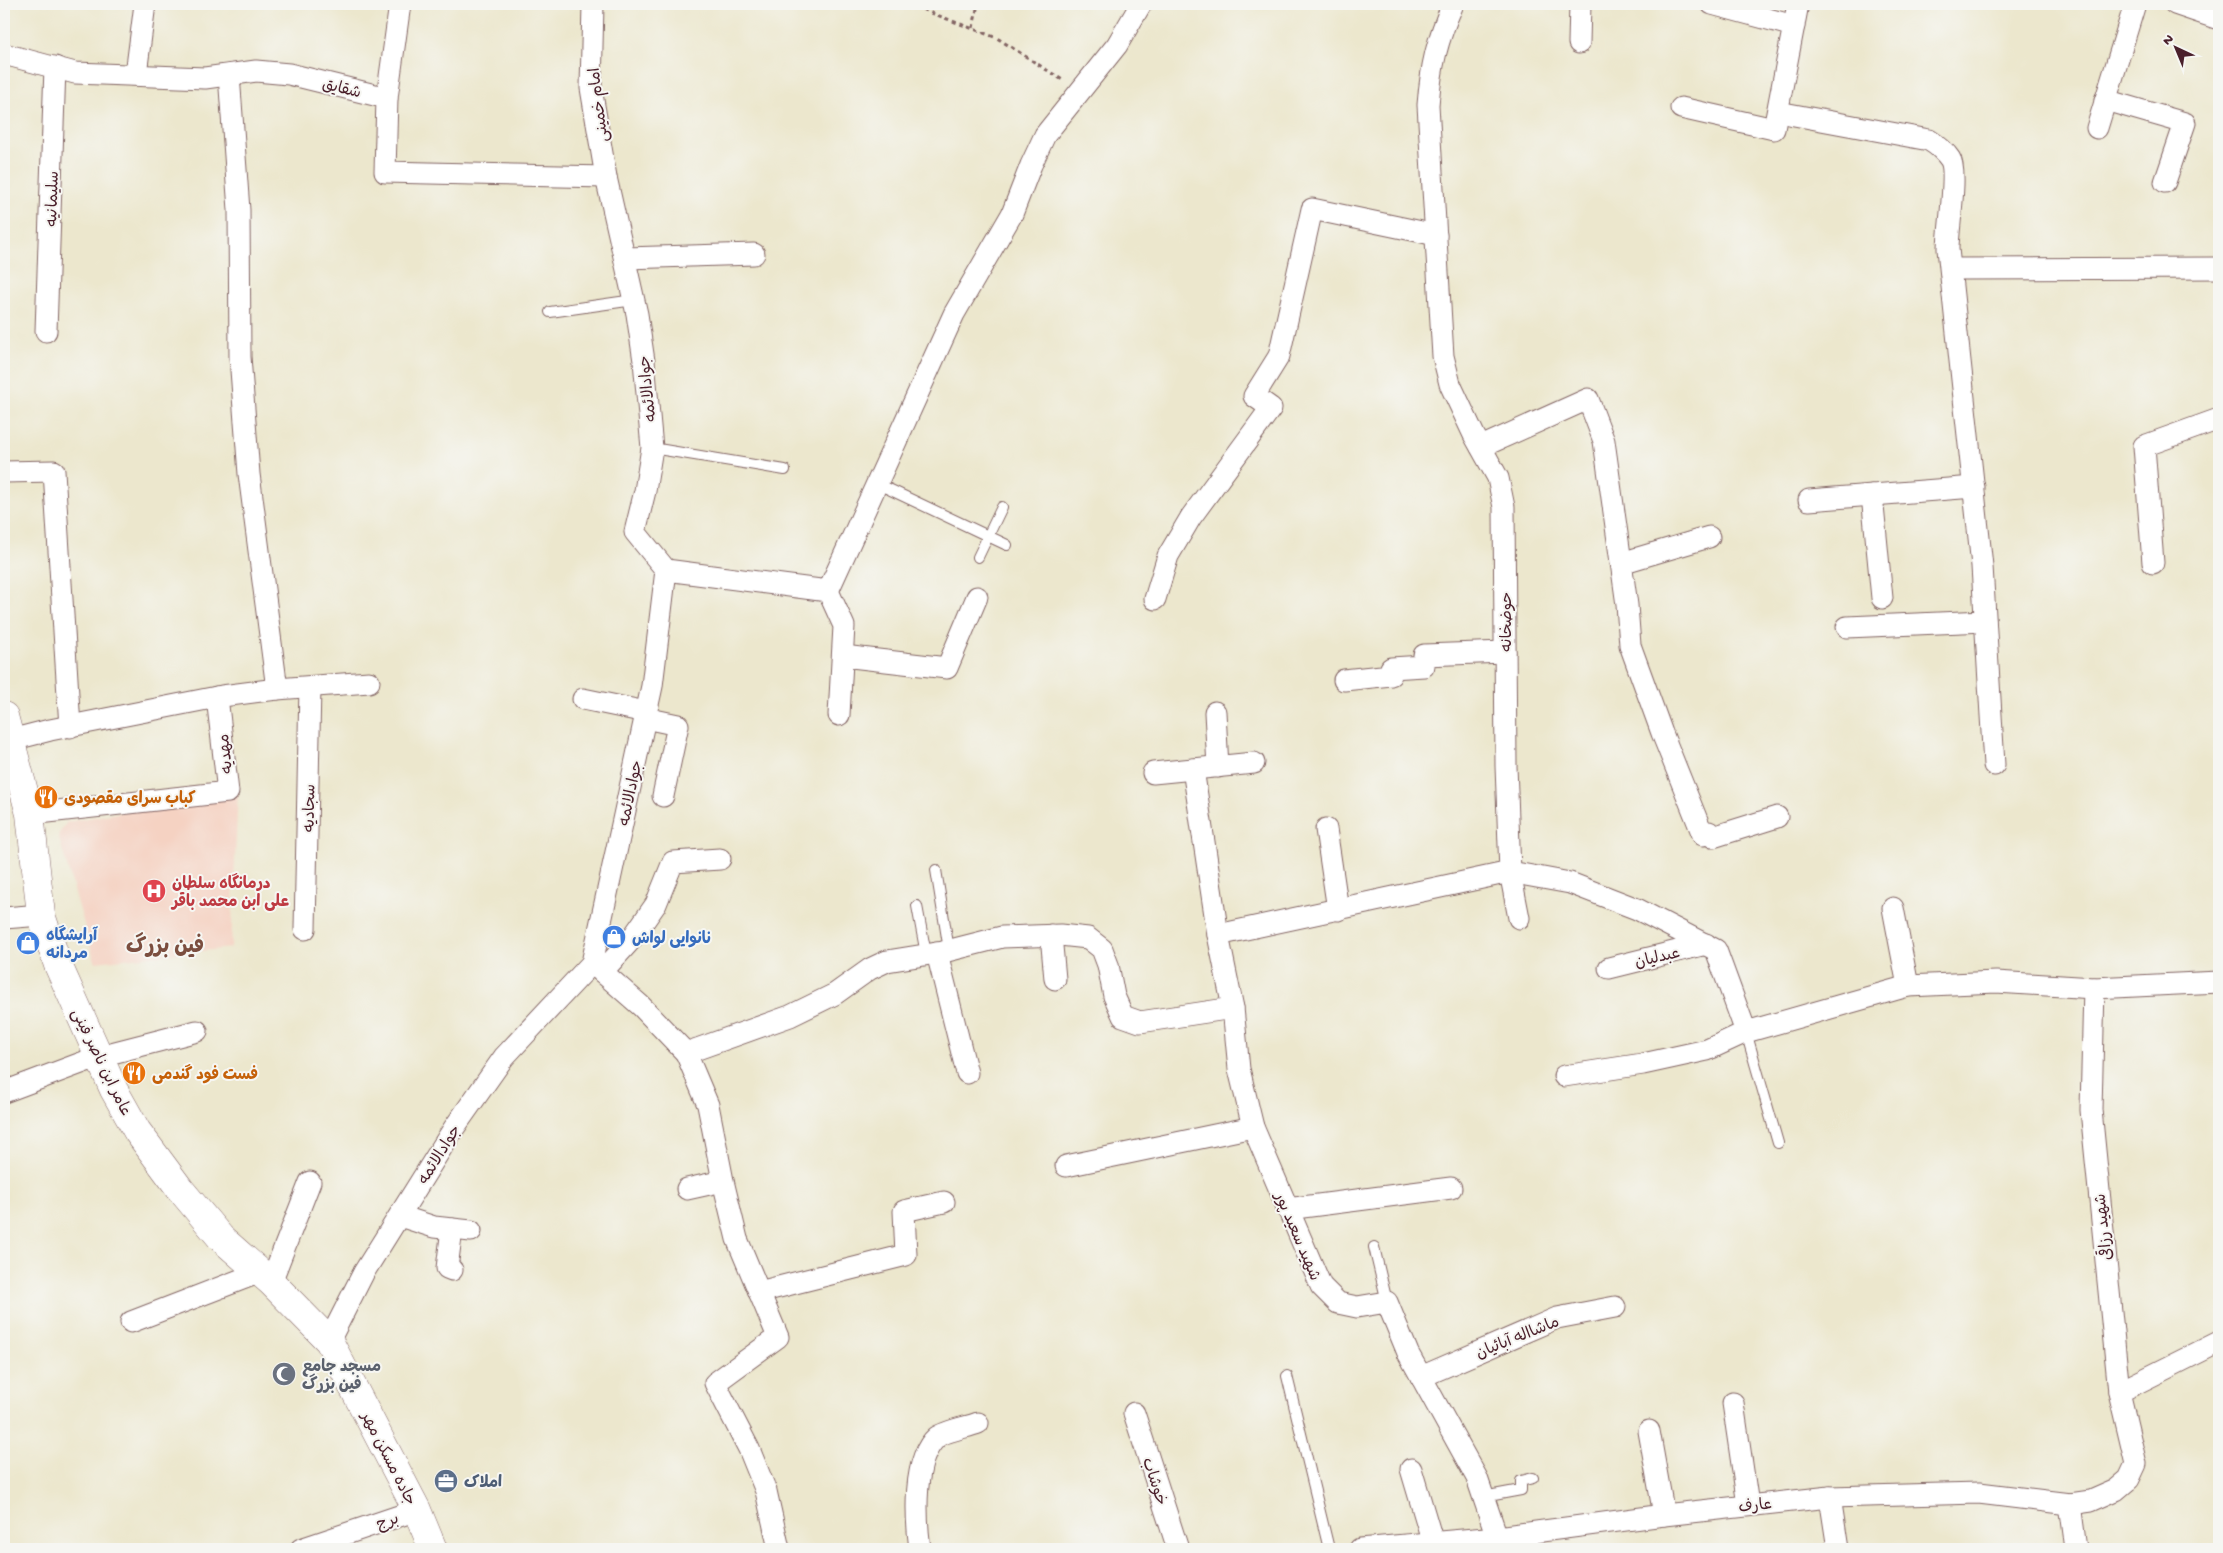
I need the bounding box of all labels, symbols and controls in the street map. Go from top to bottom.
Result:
north arrow [2150,22,2200,72]
text: N [2160,31,2178,50]
street label: امام خمینی [586,66,614,143]
street label: شقایق [320,76,363,104]
street label: سلیمانیه [44,171,65,228]
street label: جوادالائمه [637,354,662,423]
street label: حوضخانه [1499,592,1518,652]
street label: مهدیه [216,733,239,774]
street label: جوادالائمه [616,759,649,829]
restaurant icon: کباب سرای مقصودی [33,784,59,810]
street label: سجادیه [302,784,321,832]
place label: کباب سرای مقصودی [64,790,196,810]
place label: درمانگاه سلطان علی ابن محمد باقر [170,873,289,913]
hospital icon: درمانگاه سلطان علی ابن محمد باقر [141,878,167,904]
shop icon: نانوایی لواش [601,924,627,950]
place label: آرایشگاه مردانه [46,925,98,965]
shop icon: آرایشگاه مردانه [15,930,41,956]
place label: نانوایی لواش [632,930,712,950]
district label: فین بزرگ [126,932,204,961]
street label: عبدلیان [1633,945,1682,974]
street label: عامر ابن ناصر فینی [65,1006,134,1121]
restaurant icon: فست فود گندمی [121,1060,147,1086]
place label: فست فود گندمی [152,1064,258,1086]
street label: جوادالائمه [415,1122,467,1189]
street label: شهید سعید پور [1268,1189,1323,1284]
street label: شهید رزاقی [2089,1192,2118,1261]
street label: ماشااله آبائیان [1473,1313,1563,1365]
place label: مسجد جامع فین بزرگ [302,1358,381,1396]
mosque icon: مسجد جامع فین بزرگ [271,1361,297,1387]
street label: جاده مسکن مهر [354,1408,419,1509]
street label: خوشاب [1136,1456,1169,1508]
office icon: املاک [433,1468,459,1494]
place label: املاک [464,1474,502,1494]
street label: عارف [1738,1496,1773,1519]
street label: برج [374,1511,402,1536]

